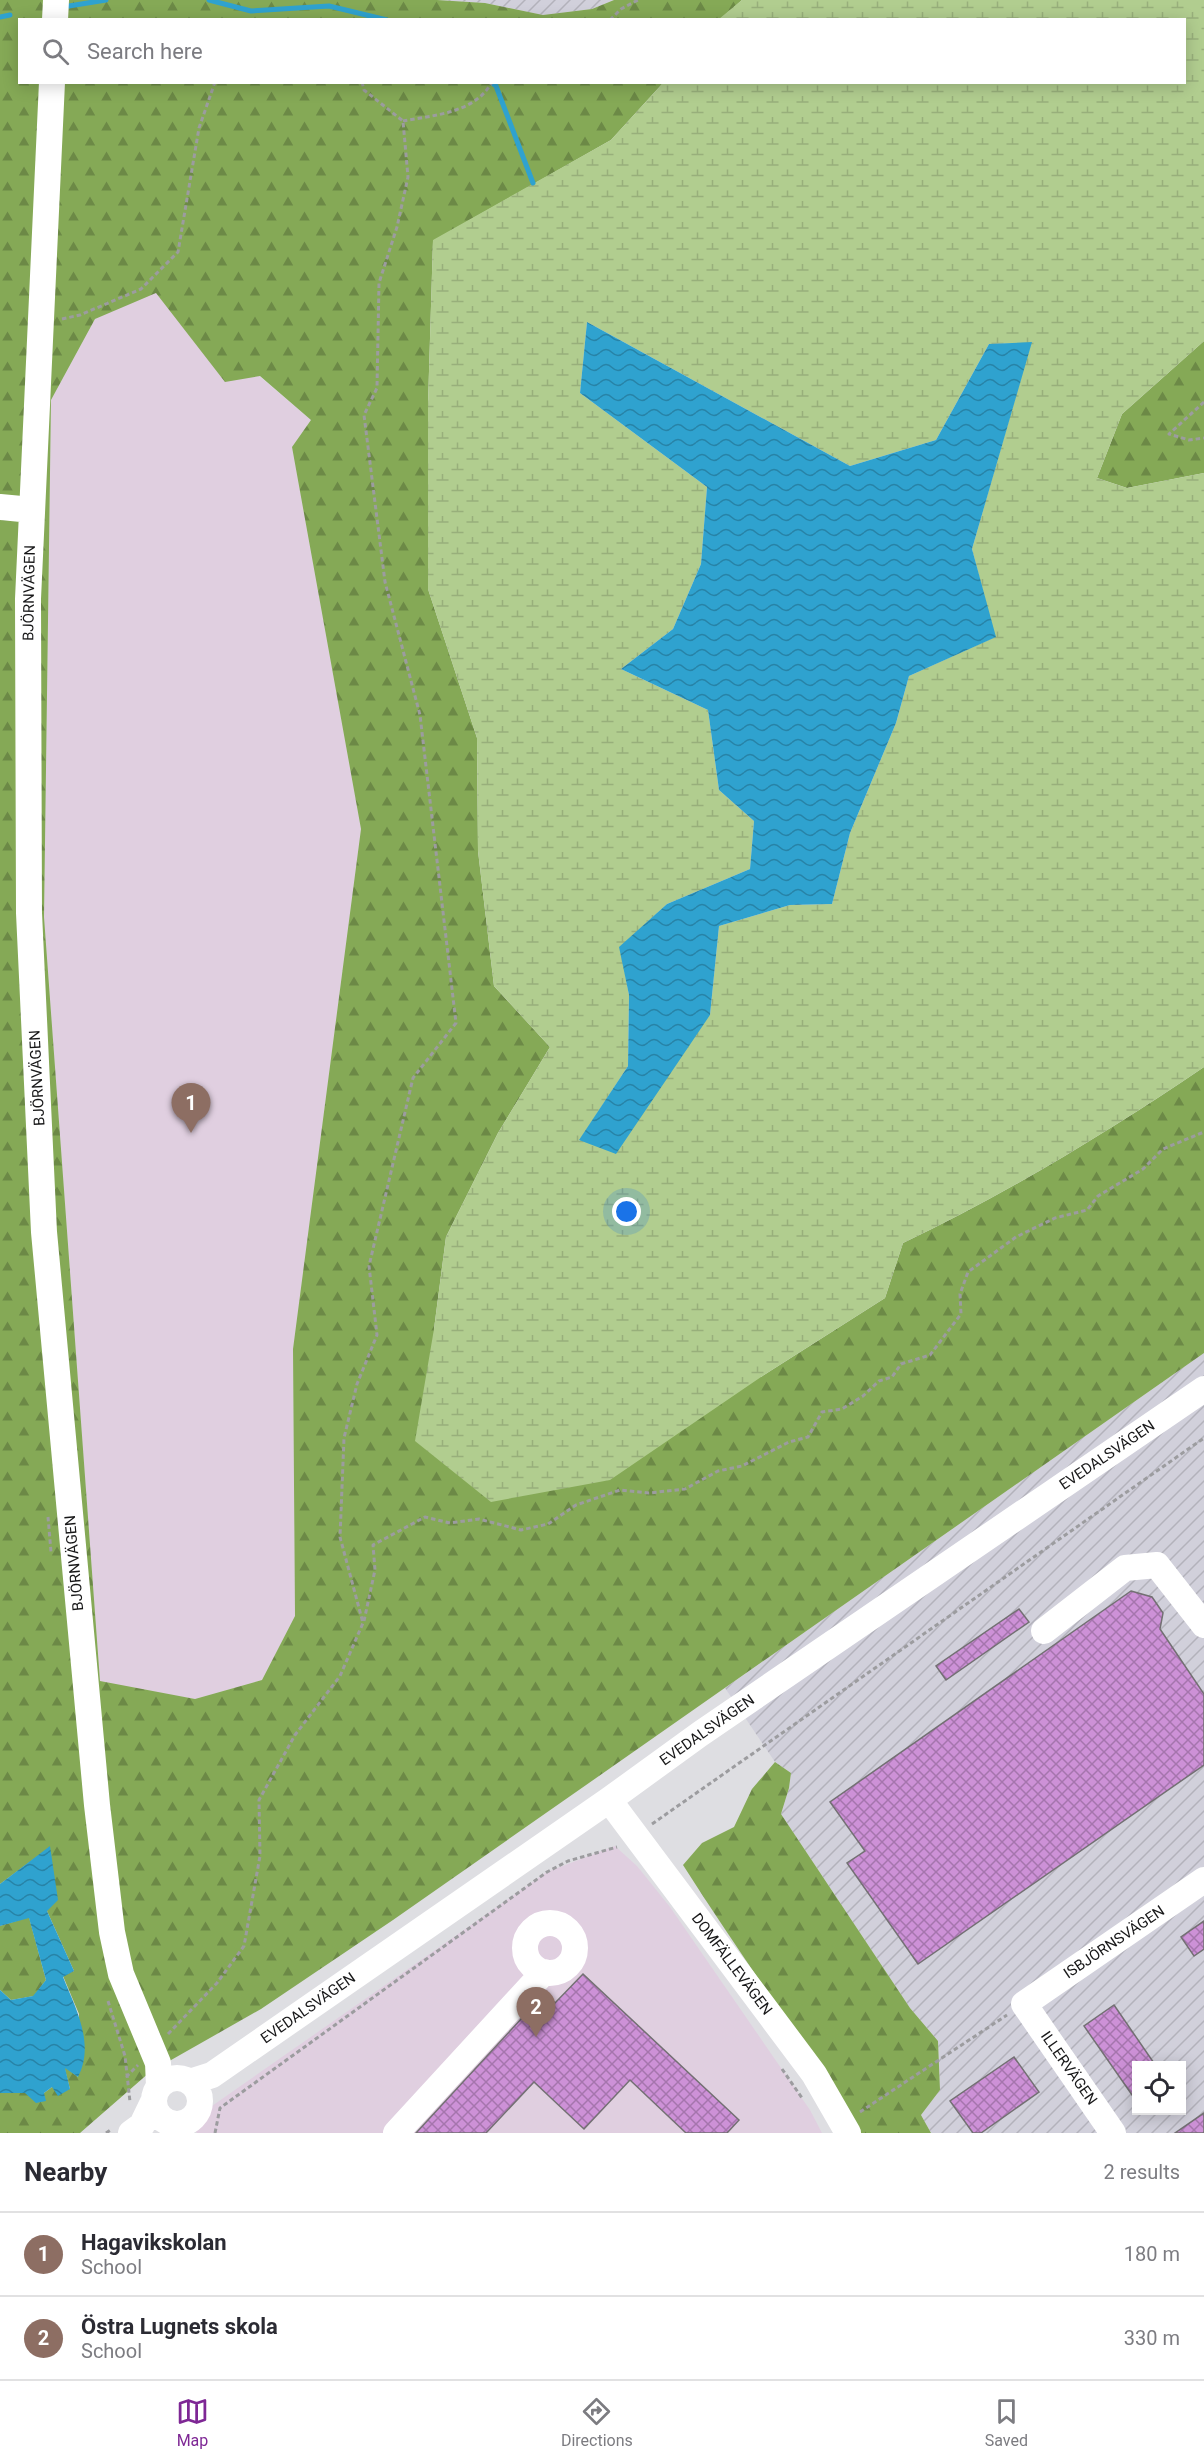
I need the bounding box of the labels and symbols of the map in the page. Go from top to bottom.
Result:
street label: BJÖRNVÄGEN [19,545,39,641]
street label: BJÖRNVÄGEN [25,1030,49,1126]
pin: 1 [172,1084,210,1133]
your location [612,1197,641,1226]
street label: EVEDALSVÄGEN [1056,1416,1158,1494]
street label: BJÖRNVÄGEN [61,1514,87,1612]
street label: EVEDALSVÄGEN [656,1691,758,1769]
street label: ISBJÖRNSVÄGEN [1060,1902,1168,1982]
street label: DOMFÄLLEVÄGEN [688,1909,776,2019]
street label: EVEDALSVÄGEN [257,1969,359,2047]
pin: 2 [516,1988,556,2037]
street label: ILLERVÄGEN [1037,2028,1101,2108]

